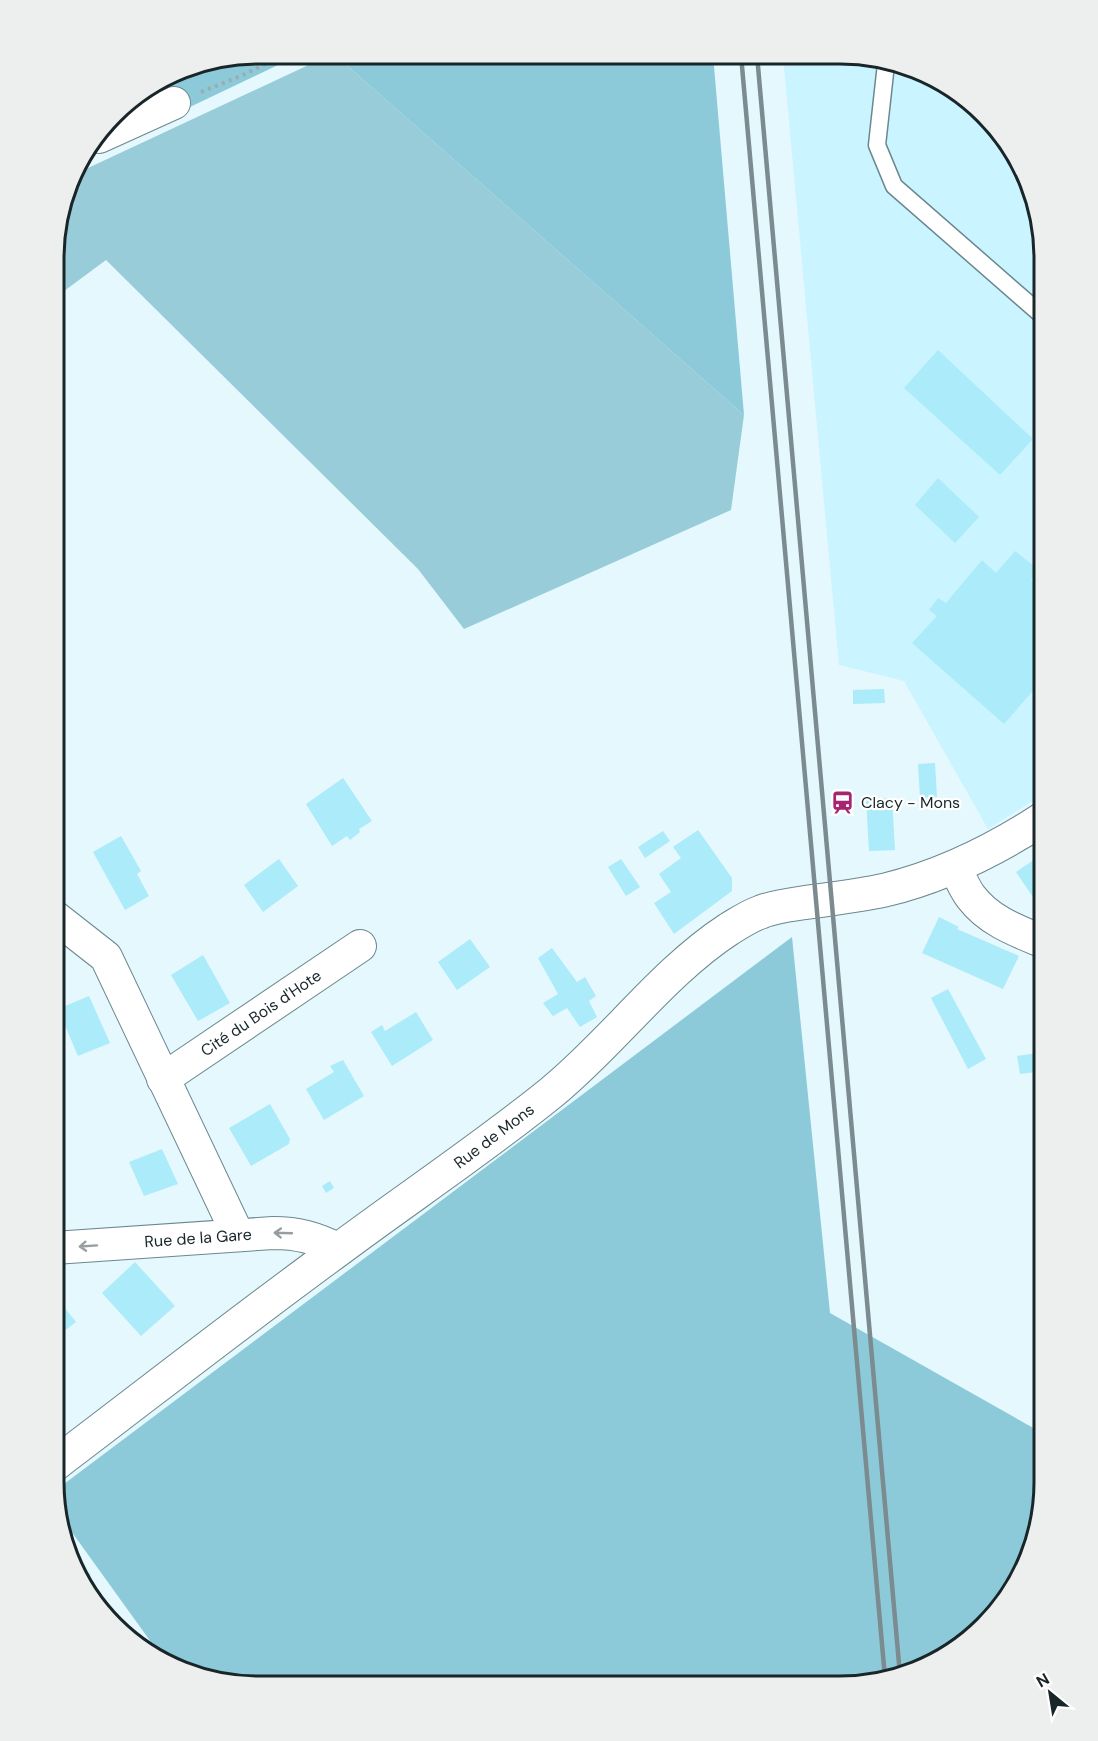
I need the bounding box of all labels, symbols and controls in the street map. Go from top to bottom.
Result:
station icon: Clacy - Mons [830,789,856,815]
place label: Clacy - Mons [861,792,960,813]
street label: Cité du Bois d'Hote [197,965,325,1061]
street label: Rue de Mons [450,1099,538,1173]
street label: Rue de la Gare [144,1224,252,1252]
one-way arrow [273,1228,293,1239]
one-way arrow [79,1240,99,1251]
north arrow [1020,1663,1080,1723]
text: N [1032,1668,1053,1692]

